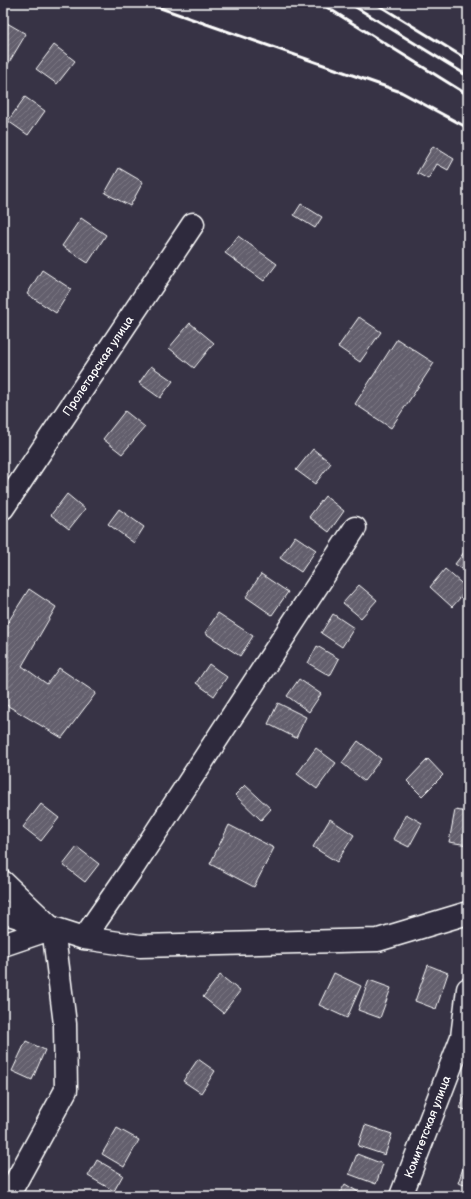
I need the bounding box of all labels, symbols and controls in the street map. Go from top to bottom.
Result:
street label: Пролетарская улица [60,313,137,419]
street label: Комитетская улица [402,1074,454,1180]

